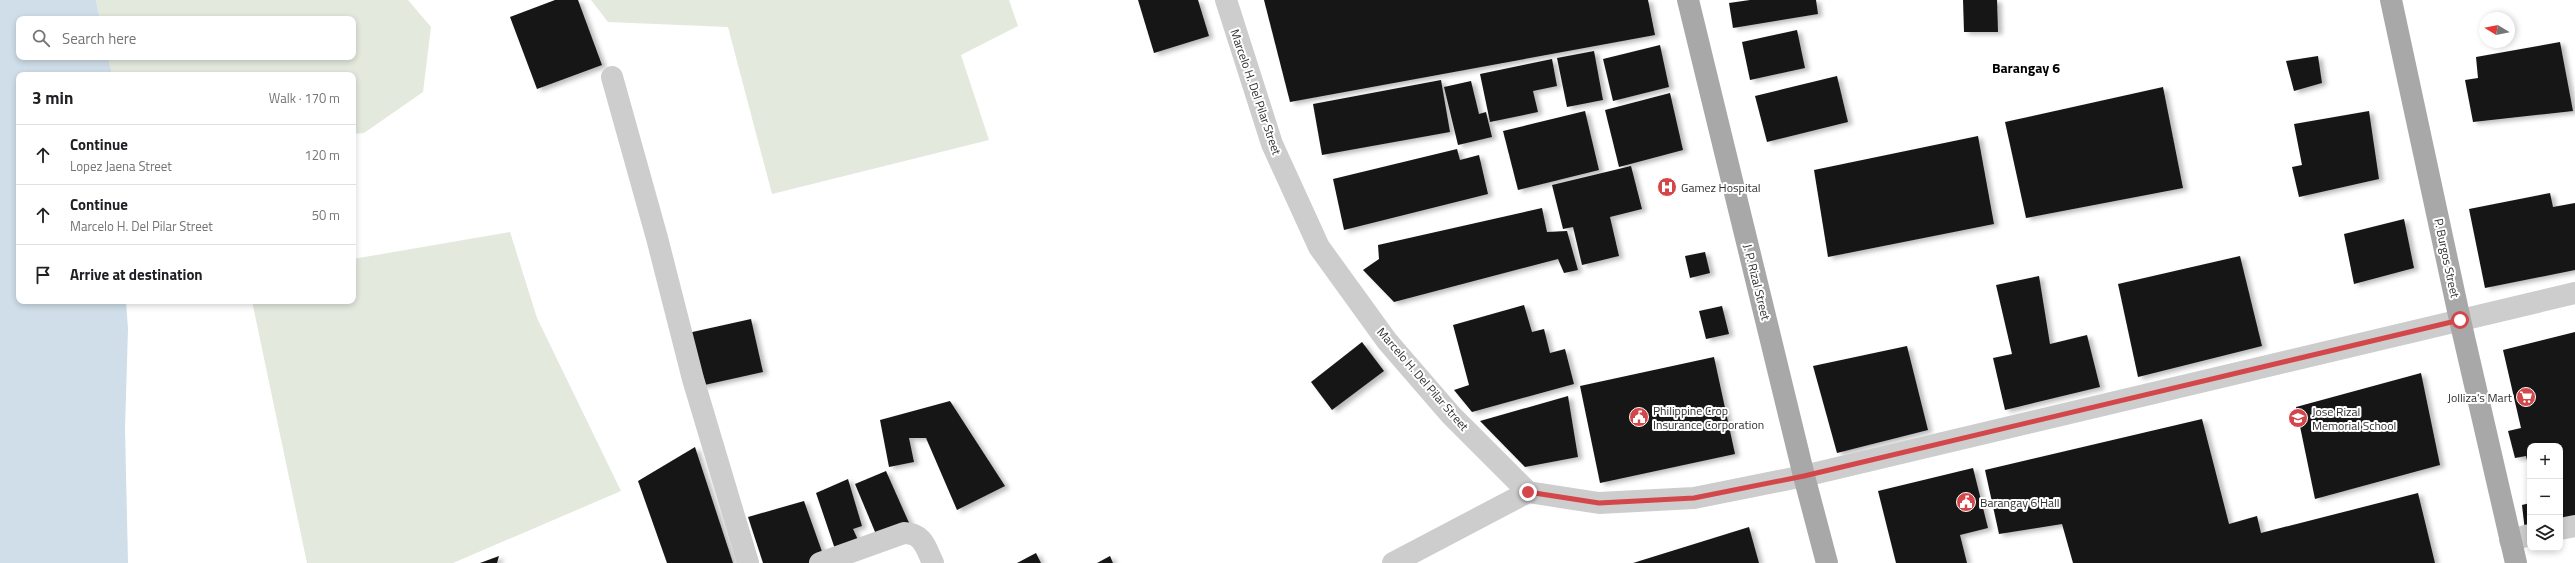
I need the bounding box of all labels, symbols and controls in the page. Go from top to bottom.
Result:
north arrow [2479,12,2515,48]
search box [16,16,356,60]
icon: search [30,27,52,49]
text: Search here [62,27,136,50]
street label: Marcelo H. Del Pilar Street [1226,27,1287,158]
district label: Barangay 6 [1992,57,2060,78]
text: 3 min [32,85,73,111]
text: Walk · 170 m [269,88,340,108]
text: Continue [70,133,128,156]
icon: ahead [32,144,54,166]
text: 120 m [304,145,340,165]
text: Lopez Jaena Street [70,156,172,176]
hospital icon: Gamez Hospital [1656,176,1678,198]
place label: Gamez Hospital [1681,178,1761,197]
text: Continue [70,193,128,216]
icon: ahead [32,204,54,226]
text: 50 m [312,205,340,225]
text: Marcelo H. Del Pilar Street [70,216,213,236]
street label: P. Burgos Street [2429,216,2465,300]
street label: J. P. Rizal Street [1738,242,1776,323]
text: Arrive at destination [70,263,203,286]
icon: arrive [32,264,54,286]
route start [2451,311,2469,329]
street label: Marcelo H. Del Pilar Street [1373,323,1474,436]
supermarket icon: Jolliza's Mart [2515,386,2537,408]
place label: Jolliza's Mart [2448,388,2513,407]
place label: Philippine Crop Insurance Corporation [1653,401,1764,434]
place label: Jose Rizal Memorial School [2312,402,2396,435]
public building icon: Philippine Crop Insurance Corporation [1628,406,1650,428]
school or university icon: Jose Rizal Memorial School [2287,407,2309,429]
map controls [2527,443,2563,551]
button: + [2527,443,2563,479]
button: − [2527,479,2563,515]
route end [1519,483,1537,501]
public building icon: Barangay 6 Hall [1955,491,1977,513]
place label: Barangay 6 Hall [1980,493,2060,512]
button: layers [2527,515,2563,551]

